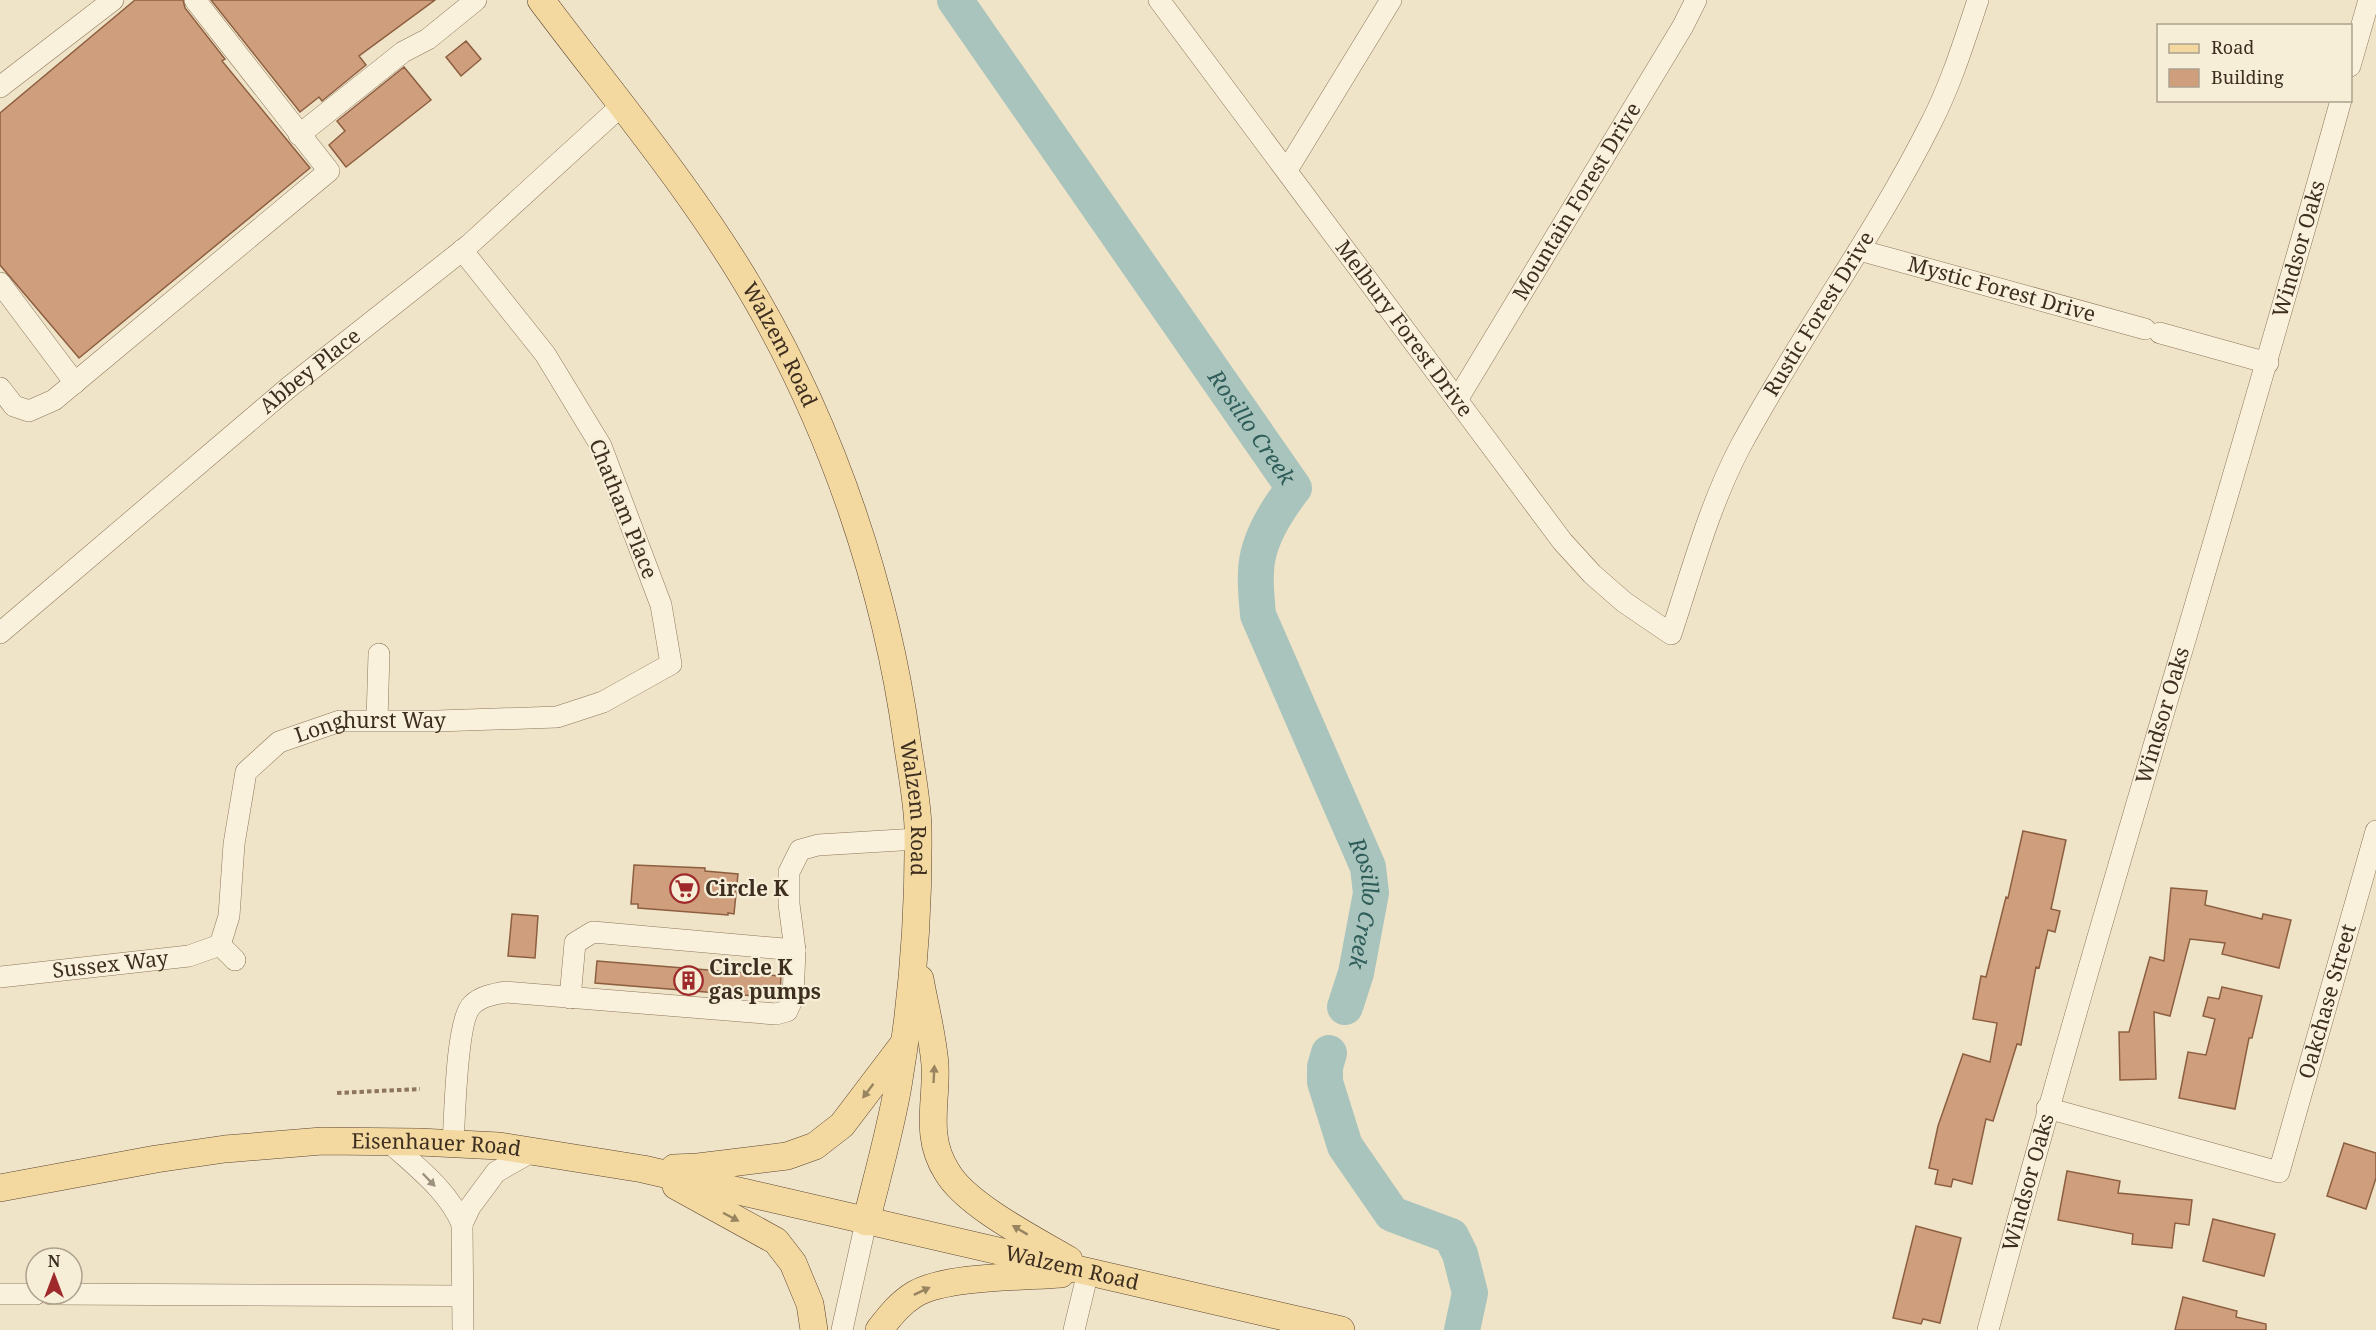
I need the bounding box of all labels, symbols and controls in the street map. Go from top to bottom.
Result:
legend [2157,24,2352,102]
text: Road [2211,35,2254,59]
text: Building [2211,65,2284,89]
street label: Mountain Forest Drive [1506,97,1647,305]
street label: Windsor Oaks [2265,177,2331,320]
street label: Rustic Forest Drive [1757,226,1880,401]
street label: Melbury Forest Drive [1330,234,1480,422]
street label: Mystic Forest Drive [1905,249,2099,328]
street label: Walzem Road [736,277,824,411]
street label: Abbey Place [253,321,366,419]
water label: Rosillo Creek [1201,362,1304,491]
street label: Chatham Place [583,435,665,583]
street label: Windsor Oaks [2128,643,2195,787]
street label: Longhurst Way [291,706,446,749]
street label: Walzem Road [894,738,933,876]
water label: Rosillo Creek [1342,831,1387,973]
supermarket icon: Circle K [668,873,700,905]
place label: Circle K [705,874,789,902]
street label: Oakchase Street [2291,921,2362,1082]
street label: Sussex Way [51,943,170,984]
place label: Circle K gas pumps [709,953,821,1005]
building icon: Circle K gas pumps [672,964,704,996]
one-way arrow [929,1064,939,1083]
one-way arrow [863,1083,875,1098]
street label: Windsor Oaks [1995,1110,2060,1254]
street label: Eisenhauer Road [351,1126,523,1162]
one-way arrow [422,1172,436,1187]
one-way arrow [723,1212,740,1222]
one-way arrow [1012,1225,1028,1236]
street label: Walzem Road [1002,1238,1142,1296]
north arrow [24,1246,84,1306]
text: N [48,1250,61,1272]
one-way arrow [913,1287,930,1296]

